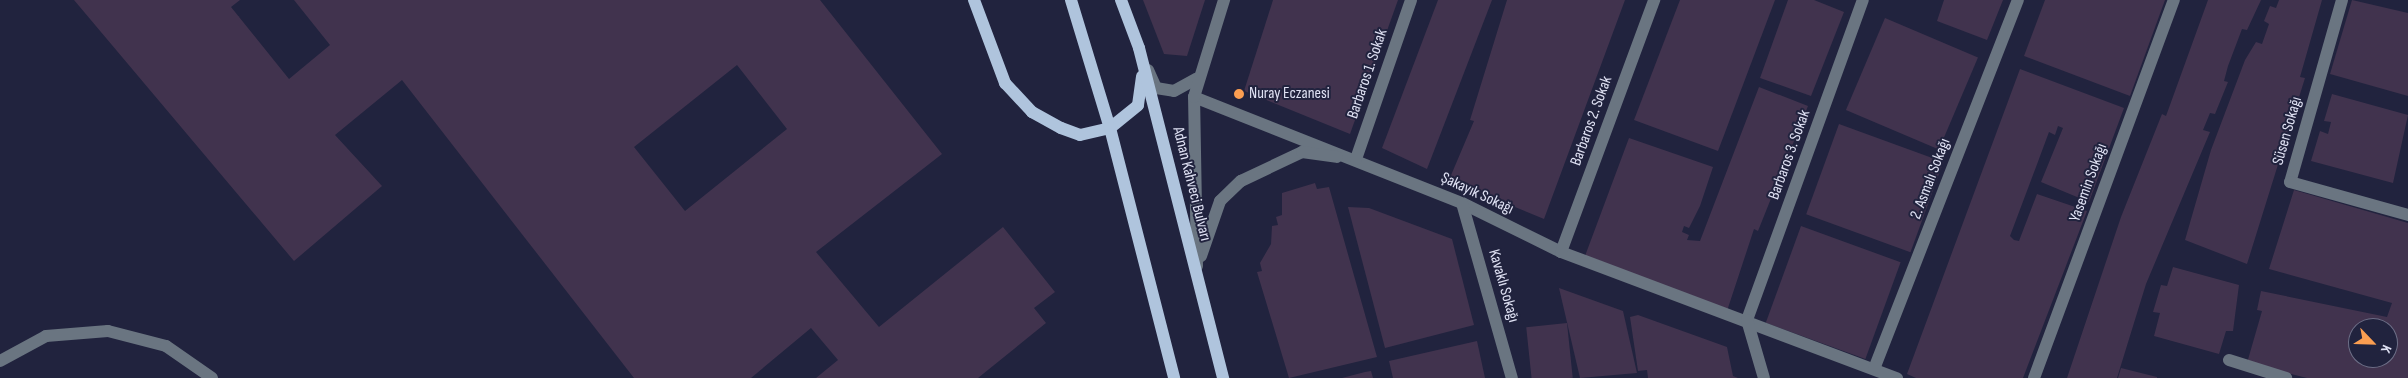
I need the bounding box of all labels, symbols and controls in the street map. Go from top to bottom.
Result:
street label: Barbaros 1. Sokak [1344,27,1392,121]
street label: Barbaros 2. Sokak [1567,74,1617,168]
place label: Nuray Eczanesi [1249,84,1330,104]
marker: Nuray Eczanesi [1233,88,1245,100]
street label: Süsen Sokağı [2269,95,2307,167]
street label: Barbaros 3. Sokak [1765,108,1815,202]
street label: Adnan Kahveci Bulvarı [1168,125,1214,243]
street label: 2. Asmalı Sokağı [1907,136,1955,222]
street label: Yasemin Sokağı [2066,141,2112,225]
street label: Şakayık Sokağı [1438,169,1516,219]
street label: Kavaklı Sokağı [1483,247,1523,325]
north arrow [2348,318,2398,368]
text: K [2377,342,2395,356]

